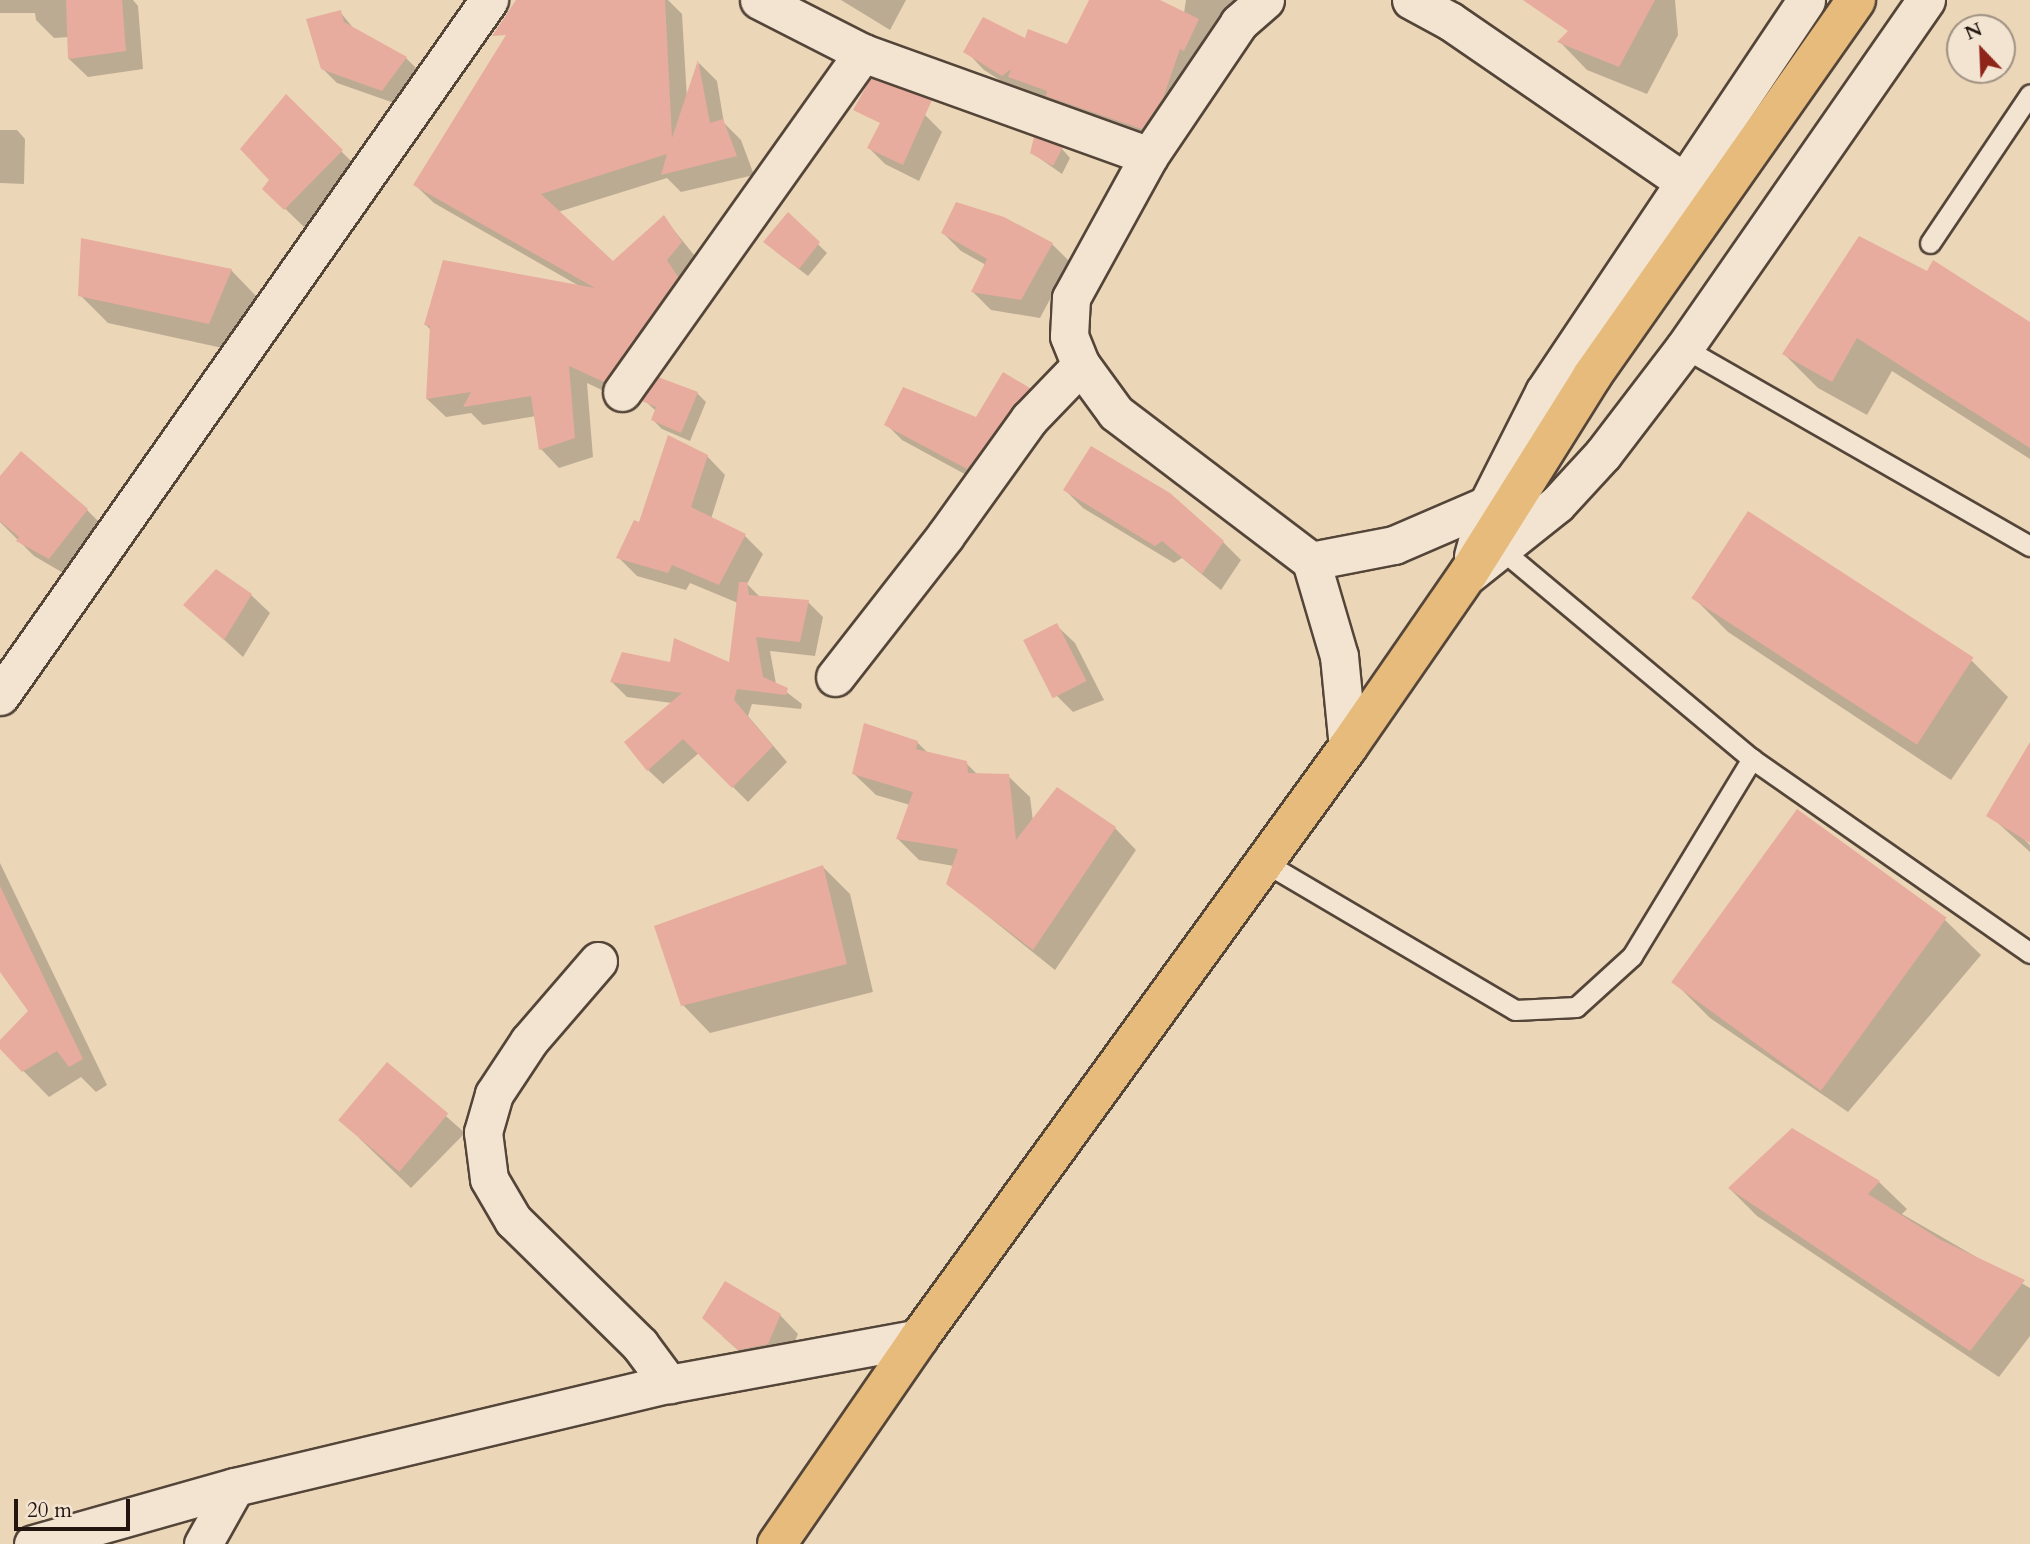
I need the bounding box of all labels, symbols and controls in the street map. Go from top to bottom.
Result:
north arrow [1946,14,2016,84]
text: N [1961,16,1986,47]
scale bar [18,1484,133,1528]
text: 20 m [27,1496,72,1525]

